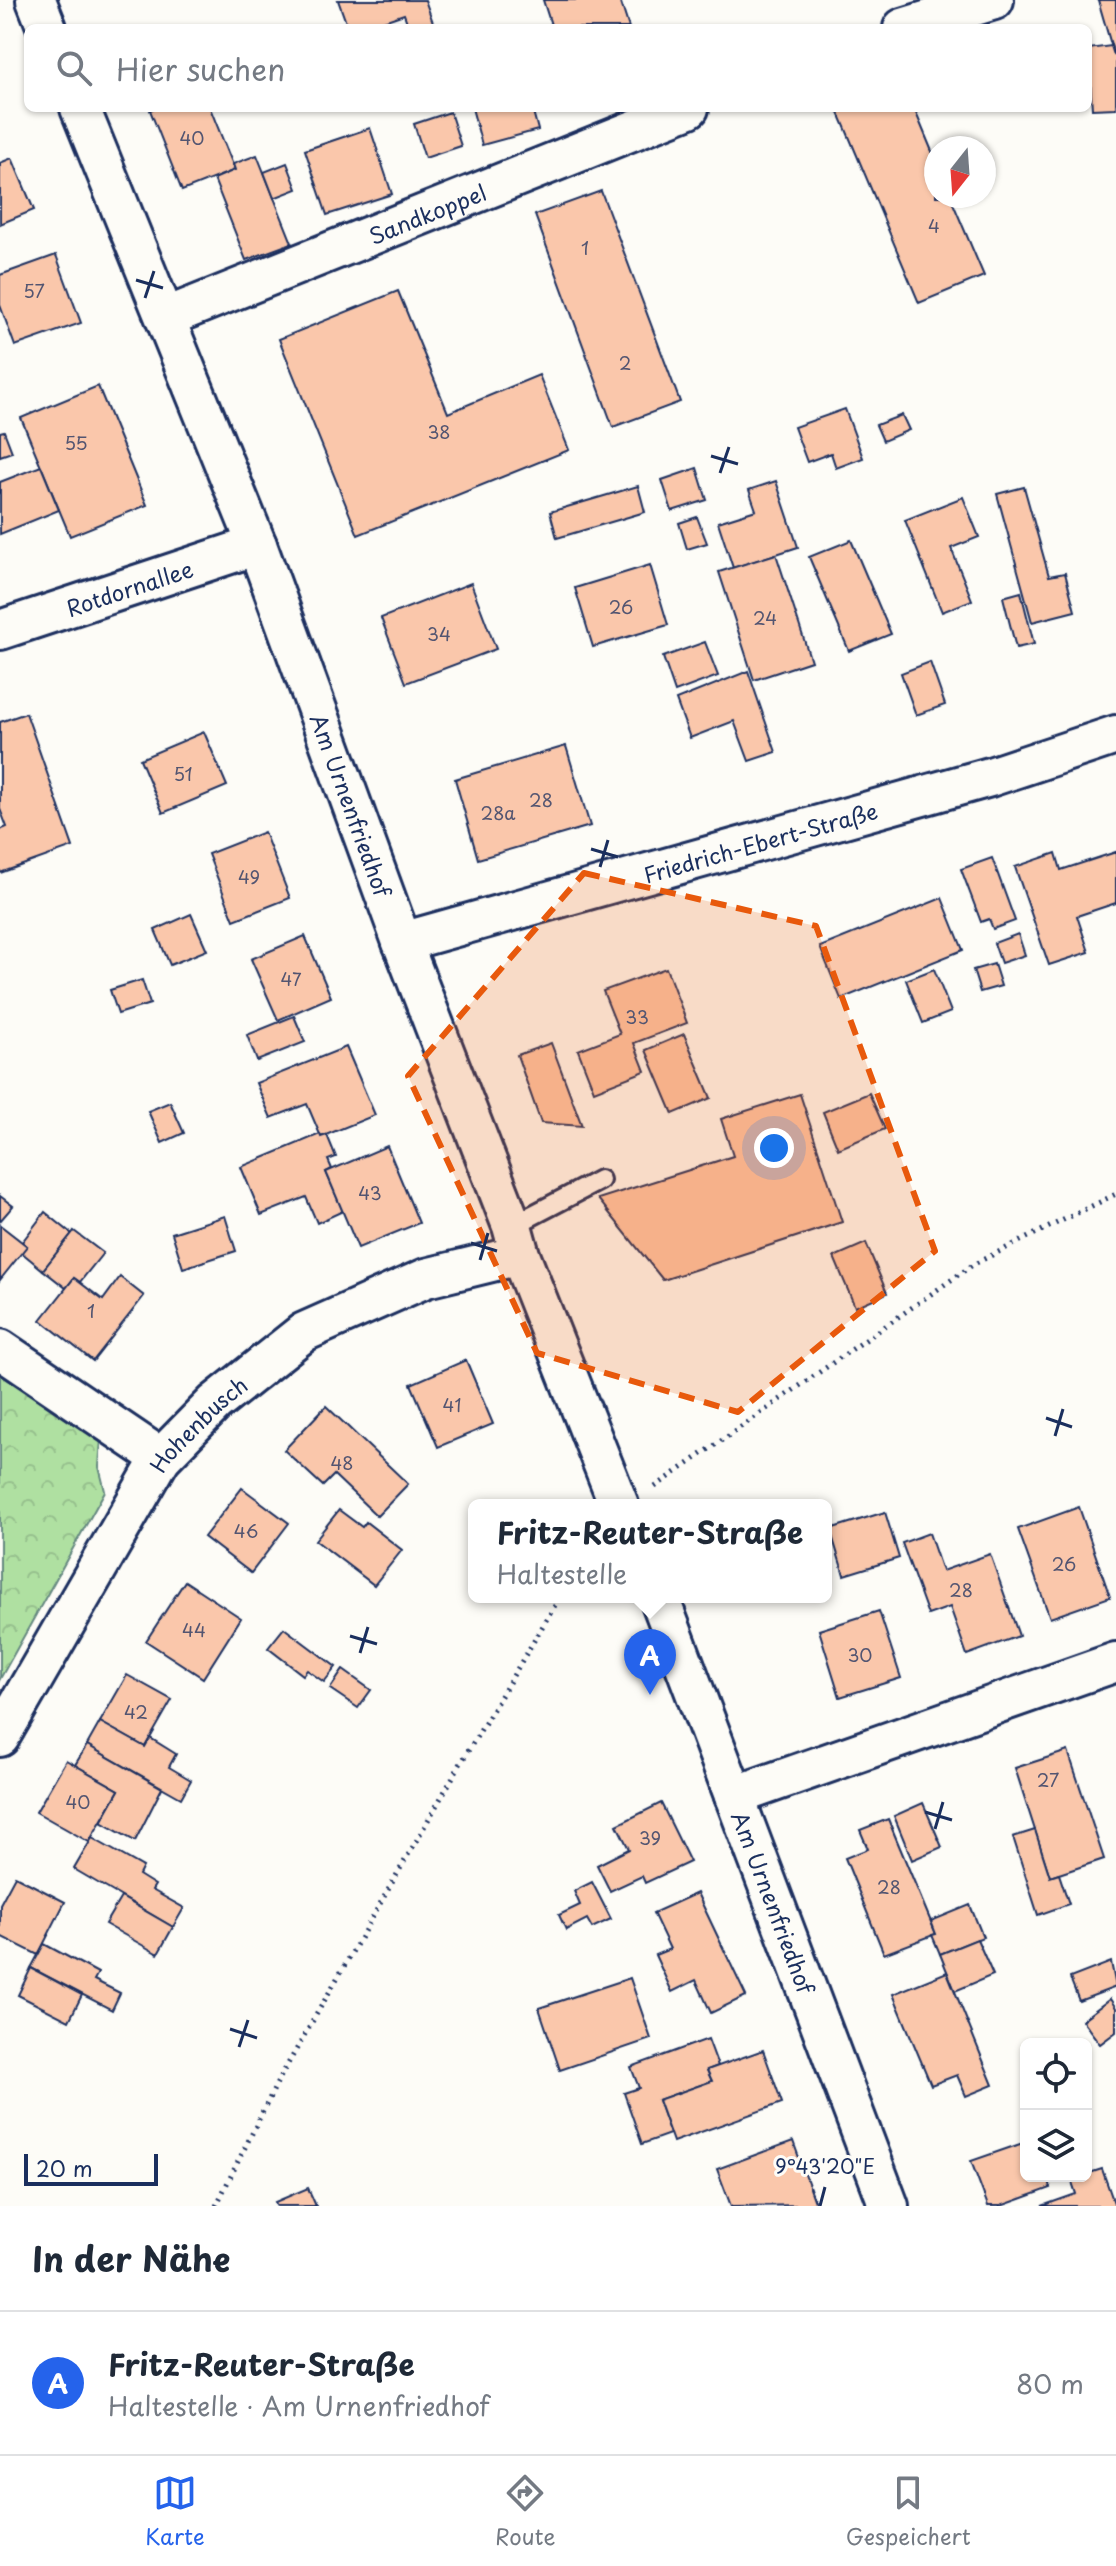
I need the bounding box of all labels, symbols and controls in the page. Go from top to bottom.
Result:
search box [24,24,1092,112]
icon: search [52,46,96,90]
text: Hier suchen [116,46,285,91]
house number: 40 [179,124,205,151]
north arrow [924,136,996,208]
street label: Sandkoppel [363,175,491,251]
house number: 4 [928,212,940,239]
house number: 1 [581,234,589,261]
house number: 57 [23,277,45,304]
house number: 2 [619,349,631,376]
house number: 38 [427,418,451,445]
house number: 55 [64,429,88,456]
street label: Rotdornallee [61,551,197,624]
house number: 26 [609,593,633,620]
house number: 24 [753,604,777,631]
house number: 34 [427,620,451,647]
street label: Am Urnenfriedhof [303,709,401,902]
house number: 51 [173,760,193,787]
house number: 28 [529,786,553,813]
street label: Friedrich-Ebert-Straße [639,793,881,890]
house number: 28a [480,799,516,826]
house number: 49 [238,863,260,890]
house number: 47 [280,965,302,992]
house number: 33 [625,1003,649,1030]
your location [754,1128,794,1168]
house number: 43 [358,1179,382,1206]
house number: 1 [87,1297,95,1324]
street label: Hohenbusch [140,1368,254,1478]
house number: 41 [443,1391,461,1418]
house number: 48 [330,1449,354,1476]
popup [468,1499,832,1603]
text: Fritz-Reuter-Straße [497,1509,803,1554]
house number: 46 [234,1517,258,1544]
house number: 26 [1052,1550,1076,1577]
text: Haltestelle [497,1554,627,1593]
house number: 28 [949,1576,973,1603]
house number: 44 [182,1616,206,1643]
pin: A [624,1629,676,1695]
house number: 30 [847,1641,873,1668]
house number: 42 [124,1698,148,1725]
house number: 27 [1037,1766,1059,1793]
house number: 40 [65,1788,91,1815]
street label: Am Urnenfriedhof [725,1806,824,1999]
house number: 39 [639,1824,661,1851]
house number: 28 [877,1873,901,1900]
map controls [1020,2038,1092,2182]
button: locate [1020,2038,1092,2110]
button: layers [1020,2110,1092,2182]
scale bar [24,2150,158,2186]
text: 20 m [36,2151,93,2184]
text: 9°43'20"E [775,2151,875,2181]
text: In der Nähe [32,2232,230,2284]
text: Fritz-Reuter-Straße [108,2341,415,2386]
text: A [48,2364,68,2403]
text: 80 m [1016,2364,1084,2403]
text: Haltestelle · Am Urnenfriedhof [108,2386,490,2425]
tab: Karte [145,2471,205,2552]
tab: Route [495,2471,555,2552]
tab: Gespeichert [846,2471,971,2552]

